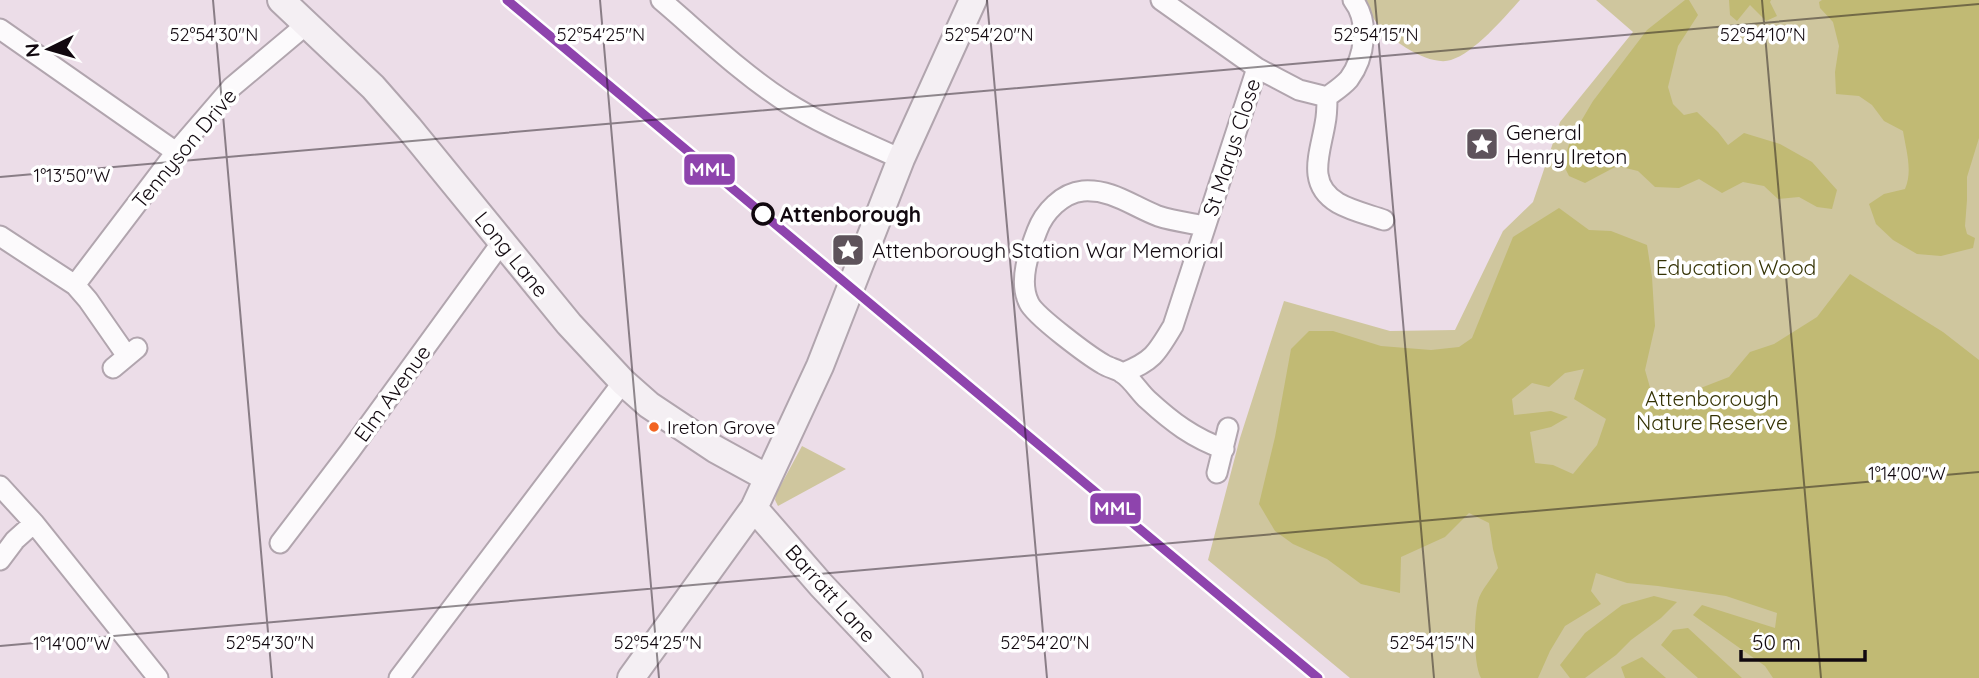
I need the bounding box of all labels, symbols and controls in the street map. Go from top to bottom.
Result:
north arrow [14,14,84,84]
text: 52°54'30"N [170,23,258,46]
text: 52°54'25"N [557,23,645,46]
text: 52°54'20"N [944,23,1034,46]
text: 52°54'15"N [1334,23,1419,46]
text: 52°54'10"N [1720,23,1806,46]
text: N [20,42,45,58]
street label: St Marys Close [1197,75,1265,219]
street label: Tennyson Drive [126,83,242,213]
place label: General Henry Ireton [1506,119,1627,169]
place icon: General Henry Ireton [1463,125,1501,163]
line badge: MML [683,153,736,186]
text: MML [689,157,731,181]
text: 1°13'50"W [33,164,111,187]
place label: Attenborough [780,201,921,227]
marker: Attenborough [752,203,774,225]
street label: Long Lane [470,206,554,302]
place icon: Attenborough Station War Memorial [829,231,867,269]
place label: Attenborough Station War Memorial [872,237,1224,263]
park label: Education Wood [1656,254,1816,280]
street label: Elm Avenue [348,339,436,447]
park label: Attenborough Nature Reserve [1636,385,1788,435]
place label: Ireton Grove [667,415,776,439]
marker: Ireton Grove [647,420,661,434]
text: 1°14'00"W [1868,462,1946,485]
line badge: MML [1089,492,1142,525]
text: MML [1094,496,1136,520]
street label: Barratt Lane [780,539,882,647]
scale bar [1741,618,1865,662]
text: 50 m [1752,629,1801,655]
text: 52°54'30"N [226,631,314,654]
text: 52°54'25"N [614,631,702,654]
text: 52°54'20"N [1000,631,1090,654]
text: 52°54'15"N [1390,631,1475,654]
text: 1°14'00"W [33,632,111,655]

